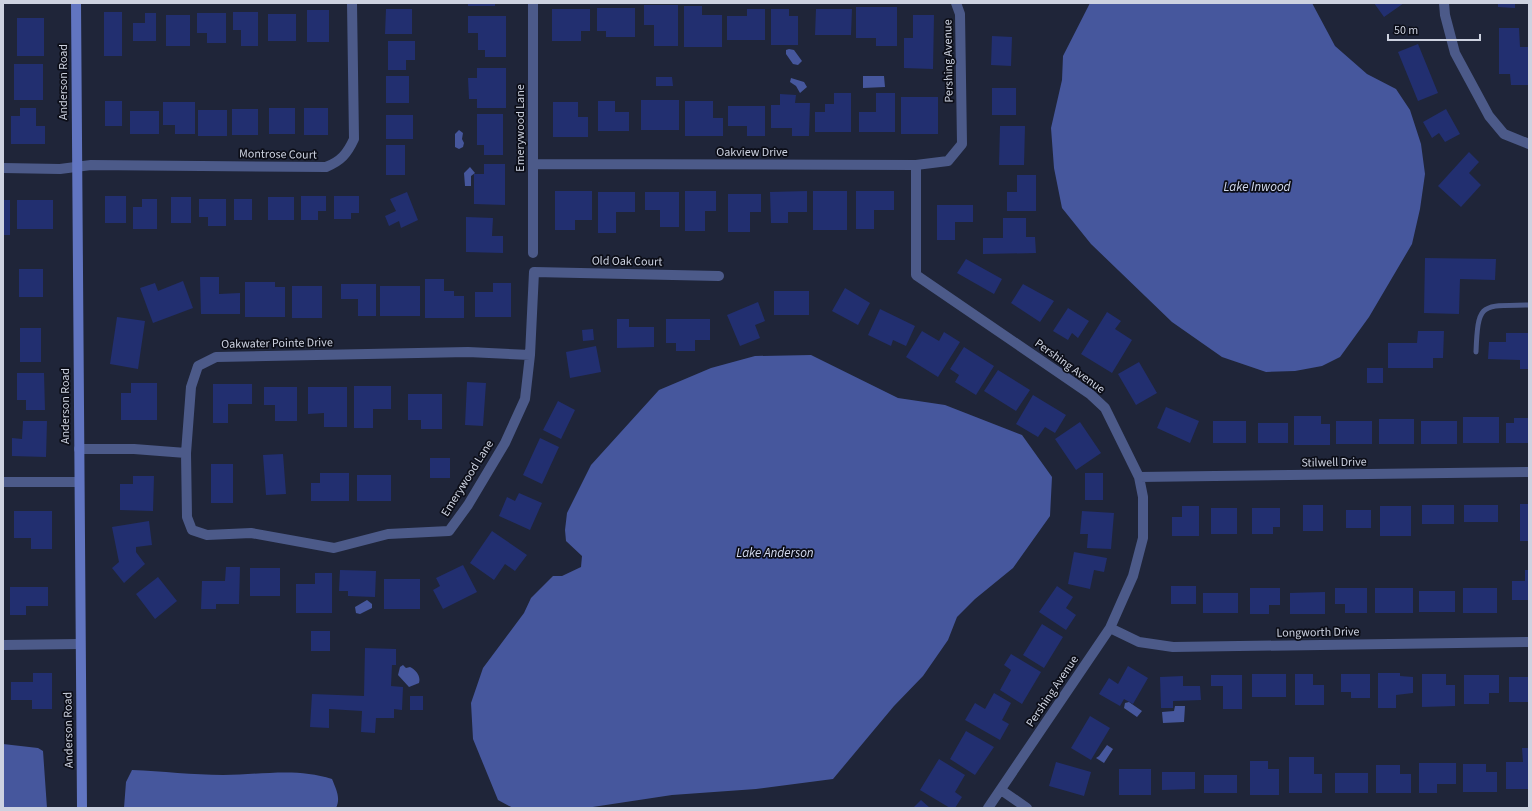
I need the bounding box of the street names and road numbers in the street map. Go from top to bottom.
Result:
street label: Pershing Avenue [939,19,958,103]
street label: Anderson Road [55,44,72,120]
street label: Emerywood Lane [512,84,529,172]
street label: Oakview Drive [716,144,788,161]
street label: Montrose Court [239,145,317,164]
street label: Old Oak Court [592,252,662,271]
street label: Oakwater Pointe Drive [221,334,333,353]
street label: Pershing Avenue [1031,335,1108,398]
street label: Anderson Road [57,368,74,444]
street label: Emerywood Lane [437,437,498,520]
street label: Stilwell Drive [1301,453,1367,472]
street label: Longworth Drive [1276,623,1360,642]
street label: Pershing Avenue [1022,652,1083,730]
street label: Anderson Road [59,692,78,768]

